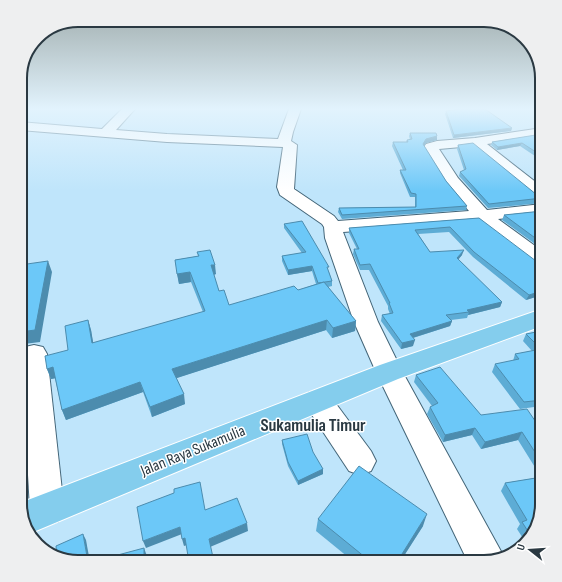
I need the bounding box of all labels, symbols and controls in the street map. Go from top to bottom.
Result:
district label: Sukamulia Timur [260,415,366,436]
street label: Jalan Raya Sukamulia [137,421,248,481]
north arrow [510,530,550,570]
text: U [514,542,528,552]

